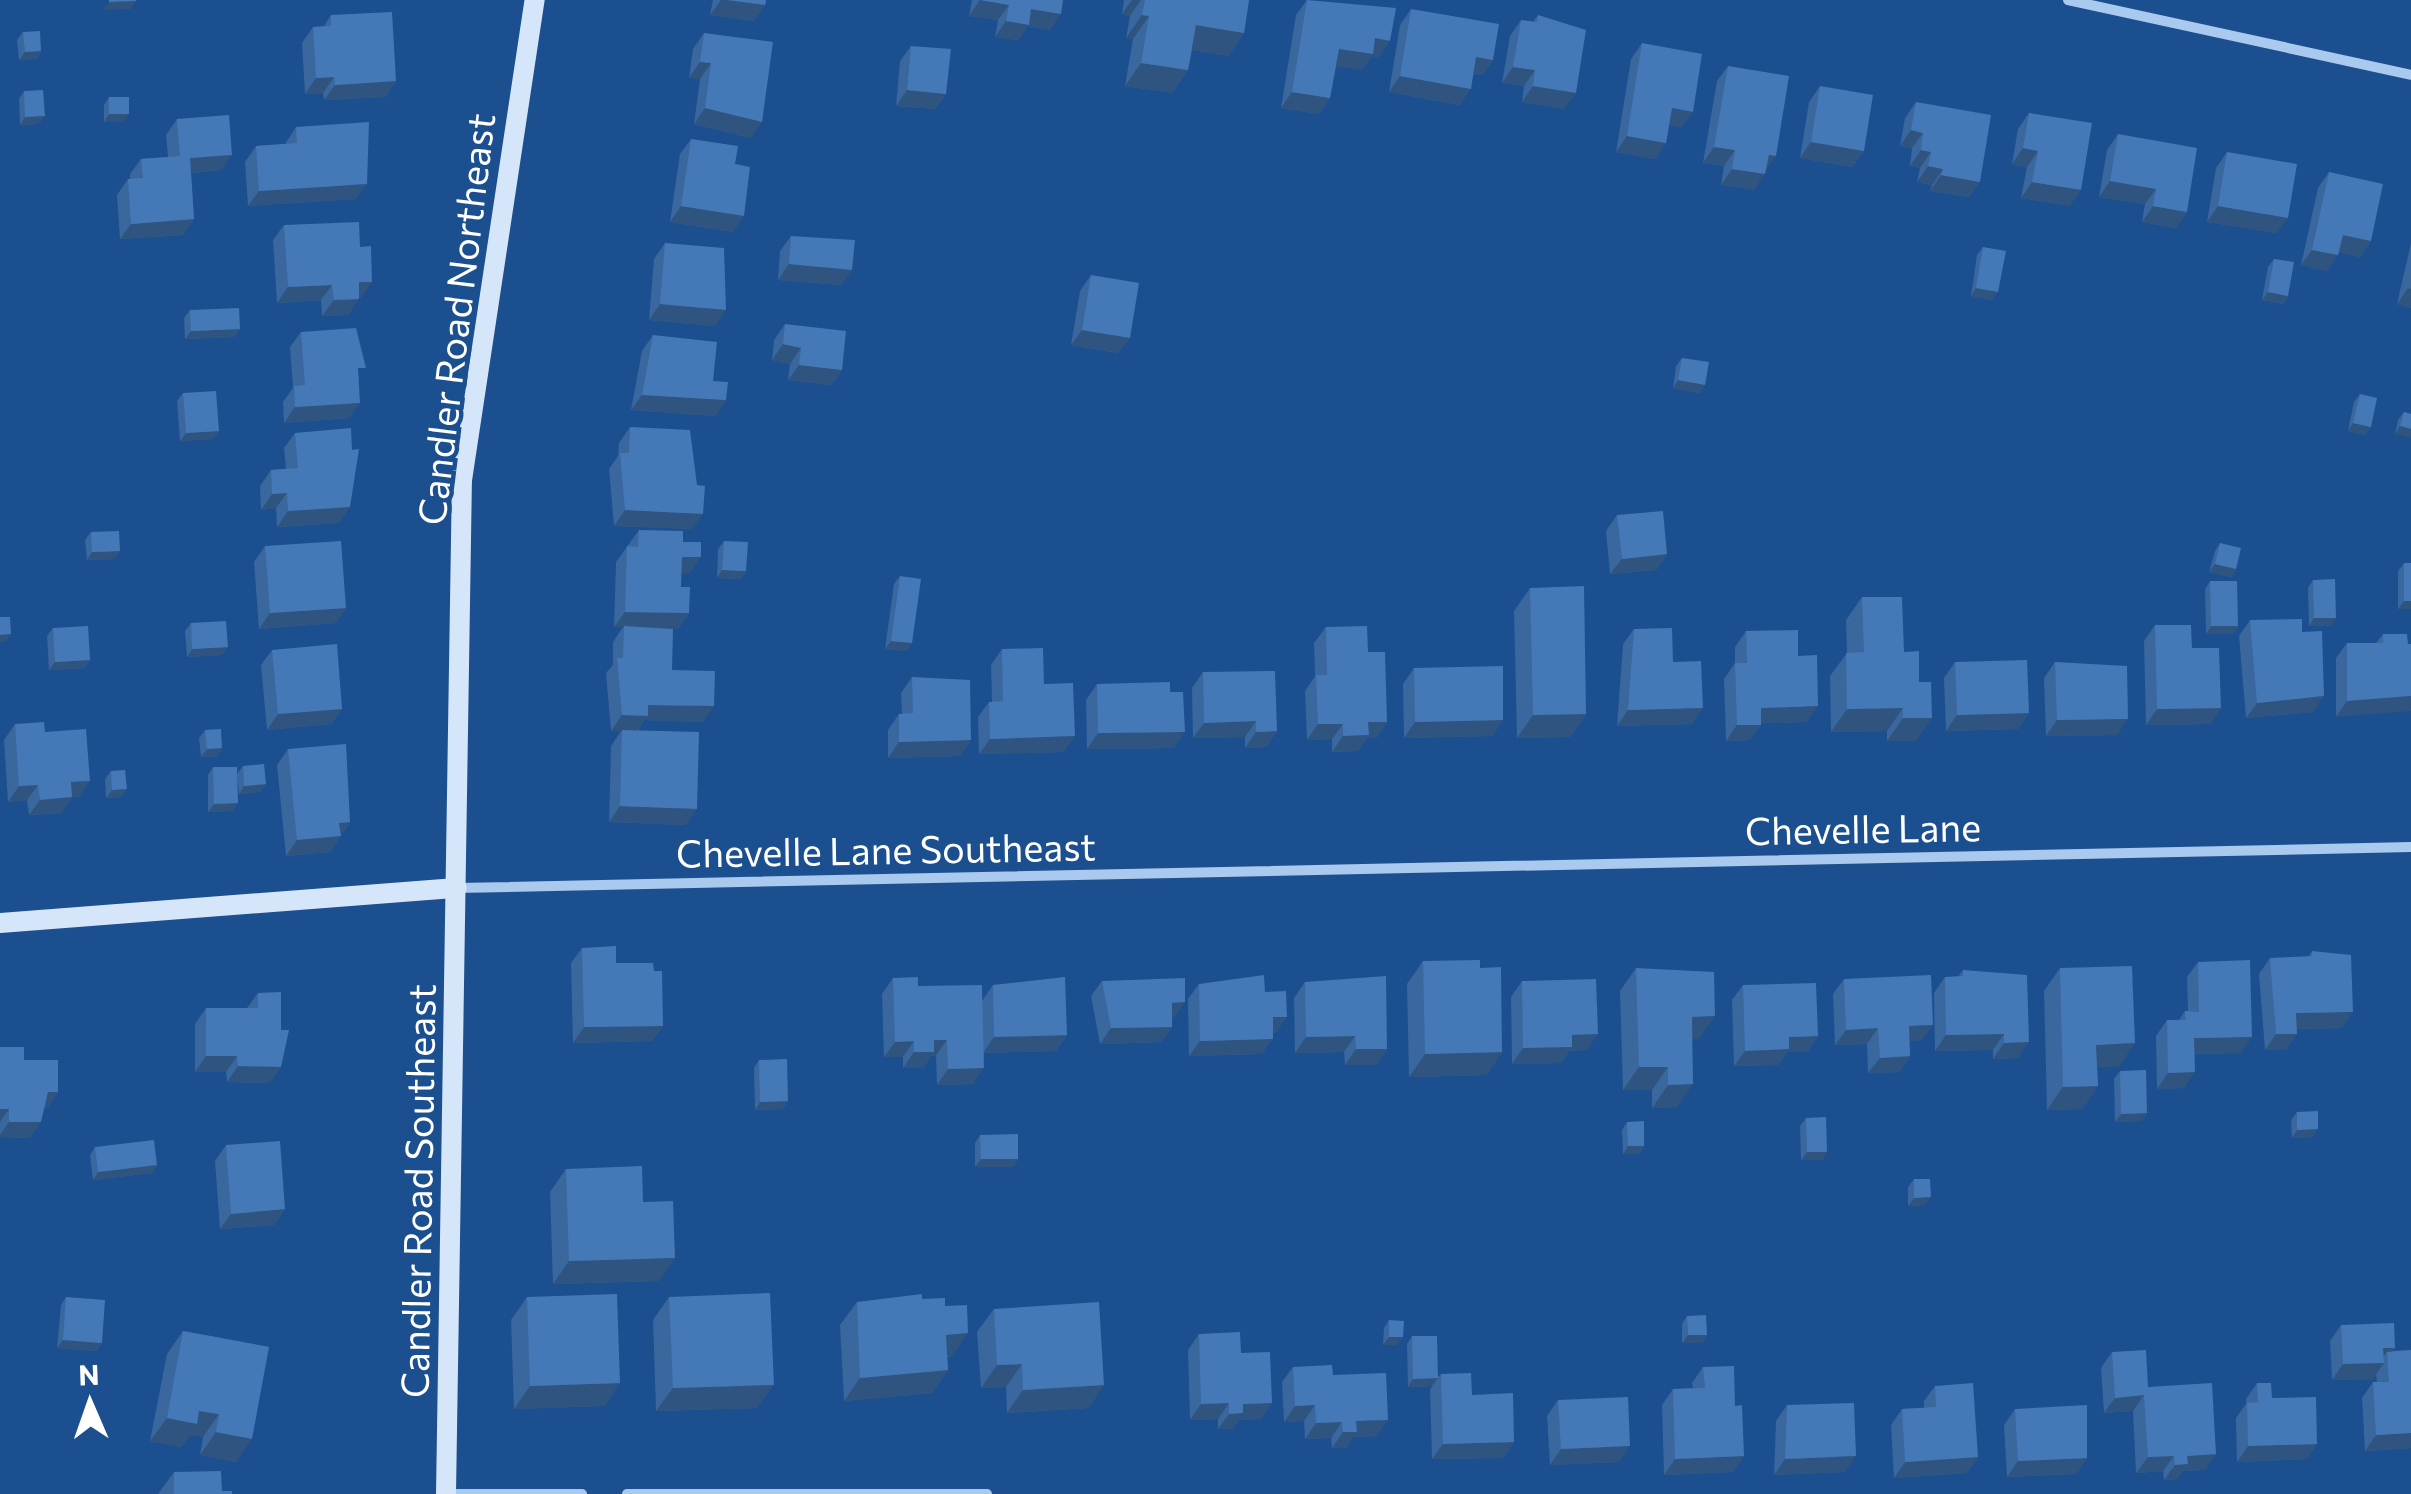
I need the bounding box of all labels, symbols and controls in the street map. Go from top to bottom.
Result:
street label: Candler Road Northeast [407,111,503,527]
street label: Chevelle Lane [1744,803,1982,853]
street label: Chevelle Lane Southeast [676,823,1096,875]
street label: Candler Road Southeast [391,984,443,1398]
north arrow [40,1354,140,1454]
text: N [78,1357,100,1391]

